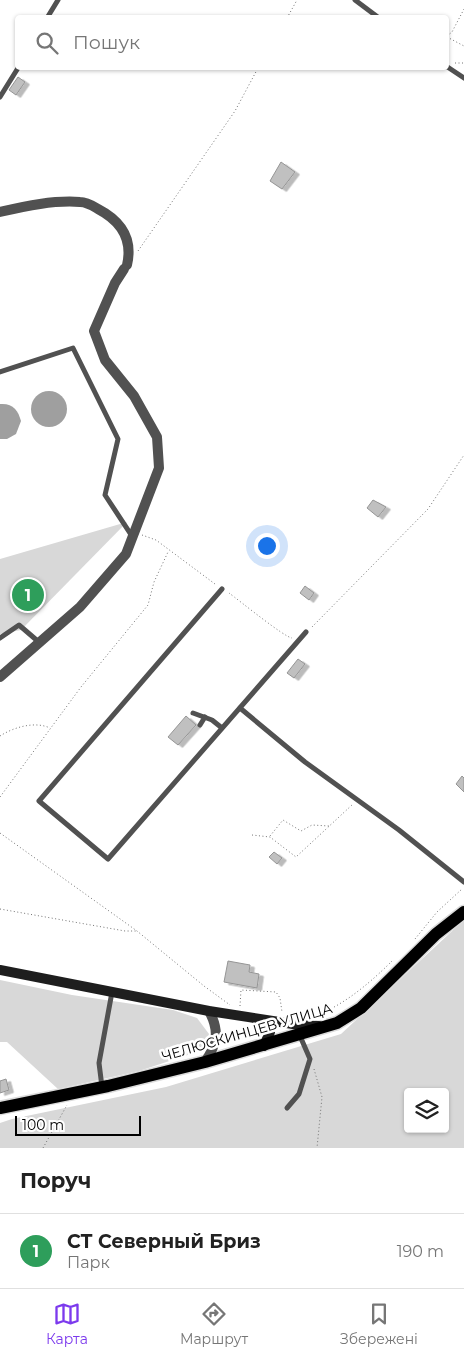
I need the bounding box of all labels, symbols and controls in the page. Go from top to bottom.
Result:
search box [15,15,449,70]
icon: search [33,29,61,57]
text: Пошук [73,31,140,54]
your location [254,533,280,559]
pin: 1 [12,576,44,614]
street label: ЧЕЛЮСКИНЦЕВ УЛИЦА [160,999,335,1065]
map controls [404,1088,449,1133]
button: layers [404,1088,449,1133]
scale bar [15,1113,141,1136]
text: 100 m [22,1116,64,1134]
text: Поруч [20,1168,91,1193]
text: СТ Северный Бриз [67,1230,261,1253]
text: 1 [33,1242,39,1261]
text: 190 m [397,1242,444,1261]
text: Парк [67,1253,110,1272]
tab: Карта [46,1300,88,1348]
tab: Маршрут [180,1300,248,1348]
tab: Збережені [340,1300,418,1348]

